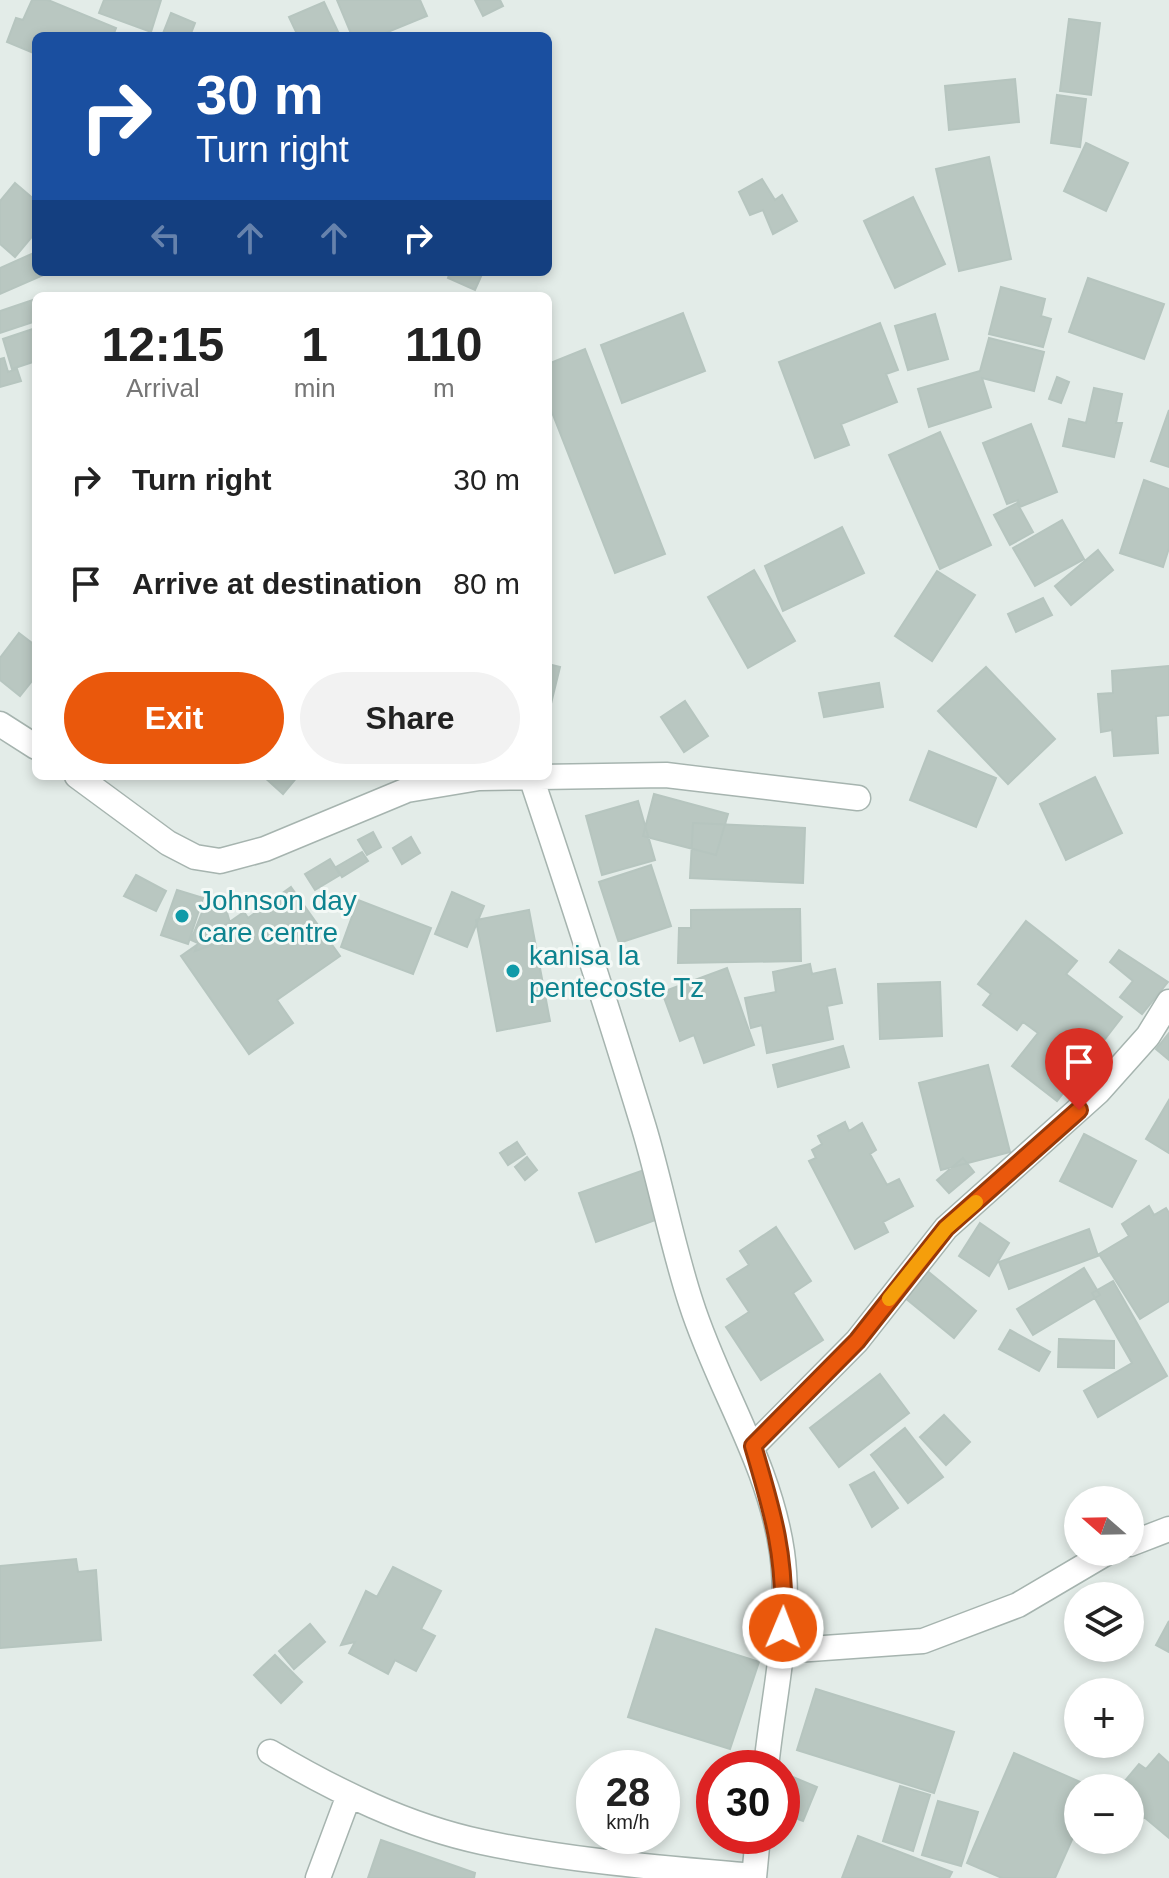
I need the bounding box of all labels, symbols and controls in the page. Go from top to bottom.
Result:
text: 30 m [196,63,324,126]
icon: right [64,64,168,168]
text: Turn right [196,129,349,170]
icon: left [144,216,188,260]
icon: ahead [228,216,272,260]
icon: ahead [312,216,356,260]
icon: right [396,216,440,260]
text: 12:15 [101,318,224,371]
text: 1 [301,318,328,371]
text: 110 [405,318,483,371]
text: Arrival [126,373,200,403]
text: min [294,373,336,403]
text: m [433,373,455,403]
icon: right [64,458,108,502]
text: Turn right [132,463,271,496]
text: 30 m [453,463,520,496]
icon: arrive [64,562,108,606]
text: Arrive at destination [132,567,422,600]
text: 80 m [453,567,520,600]
button: Exit [64,672,284,764]
button: Share [300,672,520,764]
place label: Johnson day care centre [198,885,357,948]
marker: Johnson day care centre [173,907,191,925]
place label: kanisa la pentecoste Tz [529,940,704,1003]
marker: kanisa la pentecoste Tz [504,962,522,980]
pin [1045,1028,1113,1110]
icon: arrive [1057,1040,1101,1084]
north arrow [1064,1486,1144,1566]
map controls [1064,1486,1144,1854]
button: layers [1064,1582,1144,1662]
position arrow [741,1586,825,1670]
button: + [1064,1678,1144,1758]
speed limit sign: 30 [696,1750,800,1854]
text: 28 [606,1770,650,1814]
button: − [1064,1774,1144,1854]
text: km/h [606,1811,650,1833]

